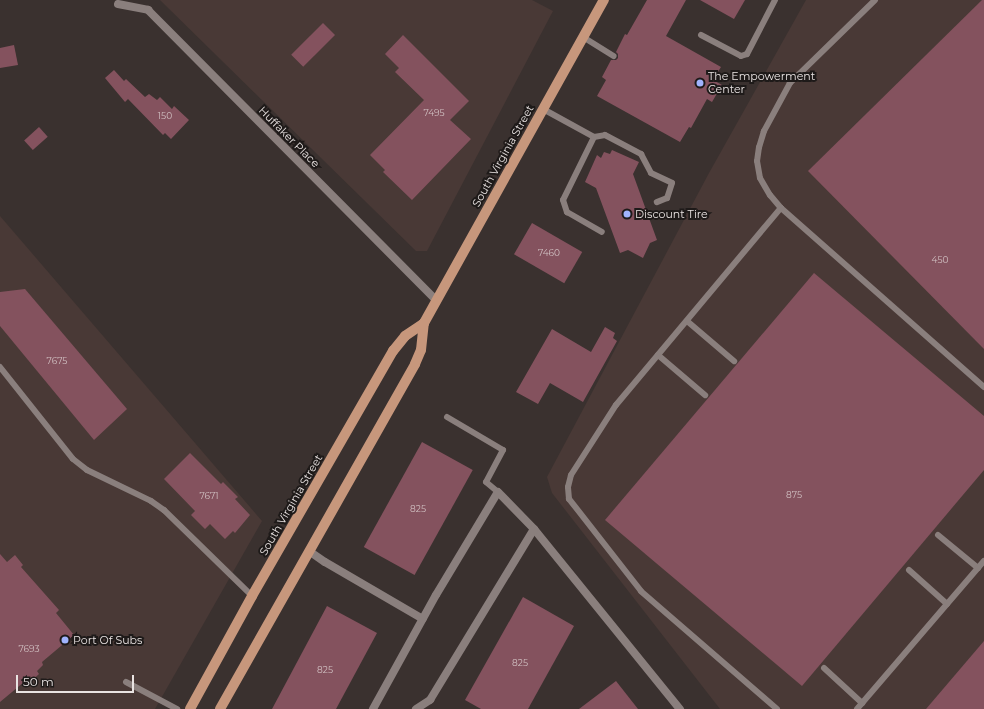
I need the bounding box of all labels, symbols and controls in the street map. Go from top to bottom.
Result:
place label: The Empowerment Center [708,70,815,96]
marker: The Empowerment Center [695,78,705,88]
street label: South Virginia Street [470,103,536,209]
street label: Huffaker Place [256,104,322,170]
house number: 7495 [423,108,445,118]
house number: 150 [158,111,172,121]
place label: Discount Tire [635,207,708,221]
marker: Discount Tire [622,209,632,219]
house number: 7460 [538,248,560,258]
house number: 450 [932,255,948,265]
house number: 7675 [47,356,67,366]
street label: South Virginia Street [257,452,325,558]
house number: 875 [786,490,802,500]
house number: 7671 [199,491,219,501]
house number: 825 [410,504,426,514]
place label: Port Of Subs [73,633,142,647]
marker: Port Of Subs [60,635,70,645]
house number: 7693 [18,644,40,654]
house number: 825 [512,658,528,668]
house number: 825 [317,665,333,675]
scale bar [18,667,136,693]
text: 50 m [23,674,54,689]

